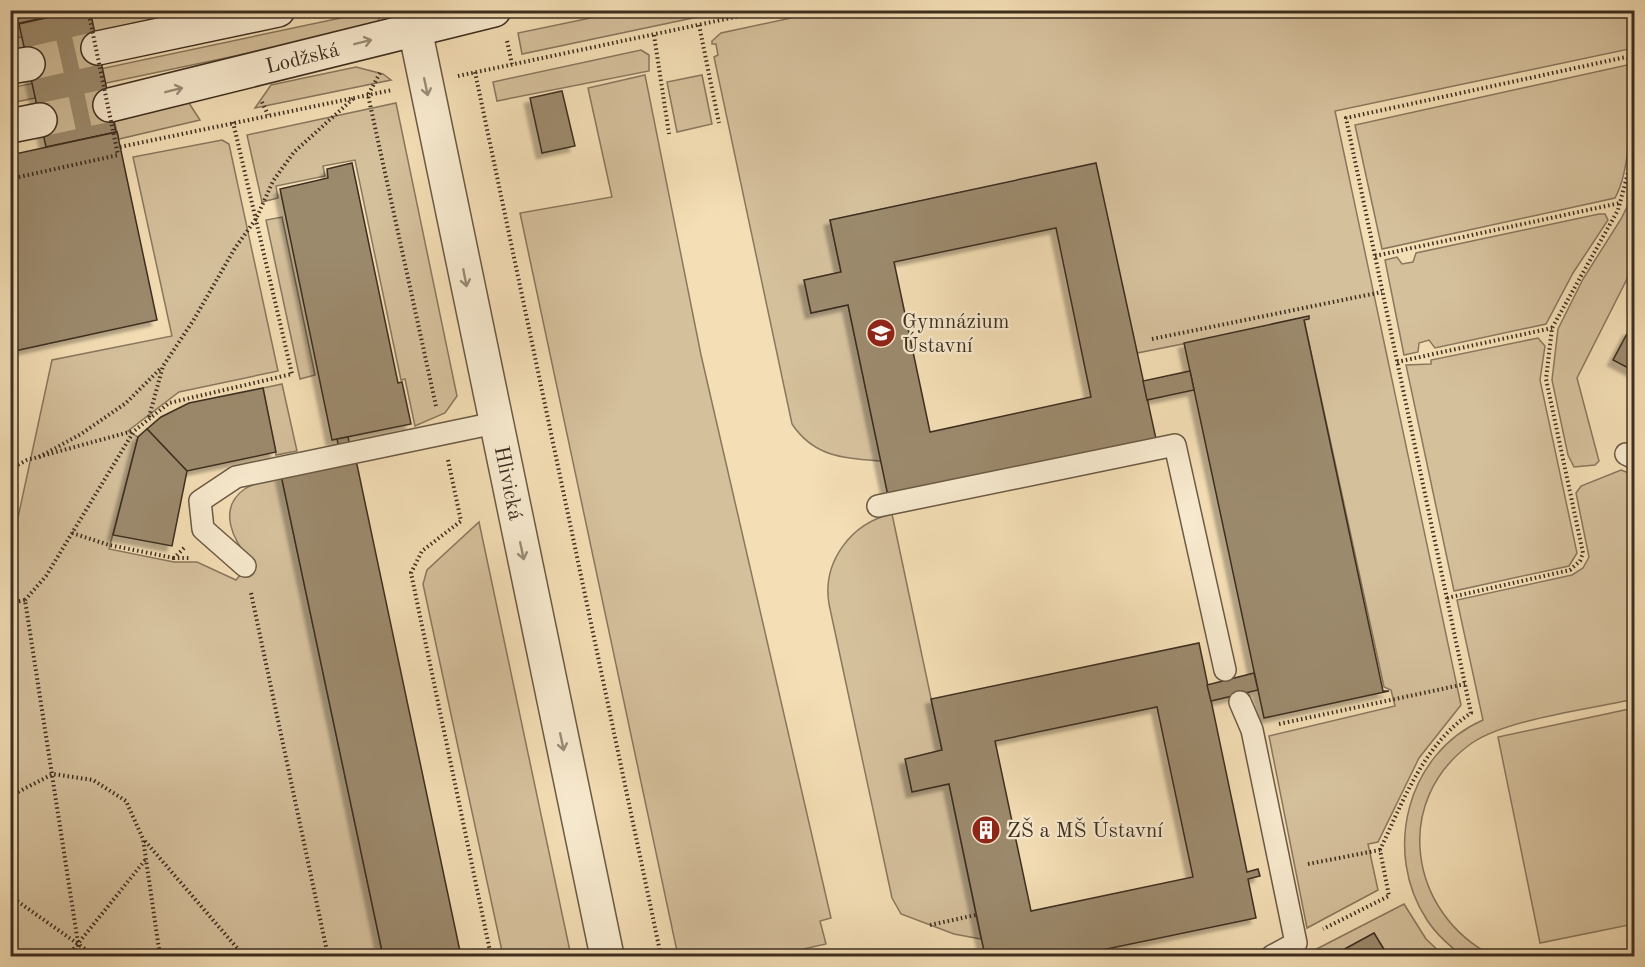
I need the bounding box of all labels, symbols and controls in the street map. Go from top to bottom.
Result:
one-way arrow [353,36,372,48]
street label: Lodžská [264,40,342,78]
one-way arrow [421,77,433,96]
one-way arrow [164,83,183,95]
one-way arrow [460,268,471,287]
place label: Gymnázium Ústavní [902,312,1009,357]
school or university icon: Gymnázium Ústavní [865,317,897,349]
street label: Hlivická [490,444,525,522]
one-way arrow [516,542,528,561]
one-way arrow [556,732,568,751]
building icon: ZŠ a MŠ Ústavní [970,814,1002,846]
place label: ZŠ a MŠ Ústavní [1007,816,1163,842]

